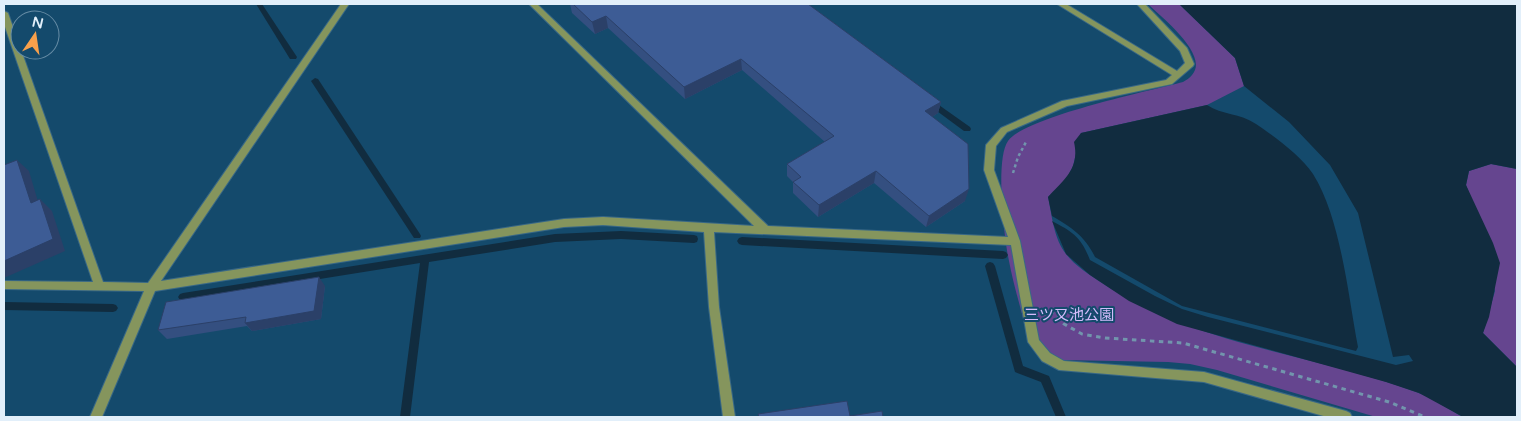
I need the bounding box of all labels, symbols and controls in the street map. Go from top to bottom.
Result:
north arrow [10,10,60,60]
text: N [30,13,45,32]
park label: 三ツ又池公園 [1024,306,1114,324]

